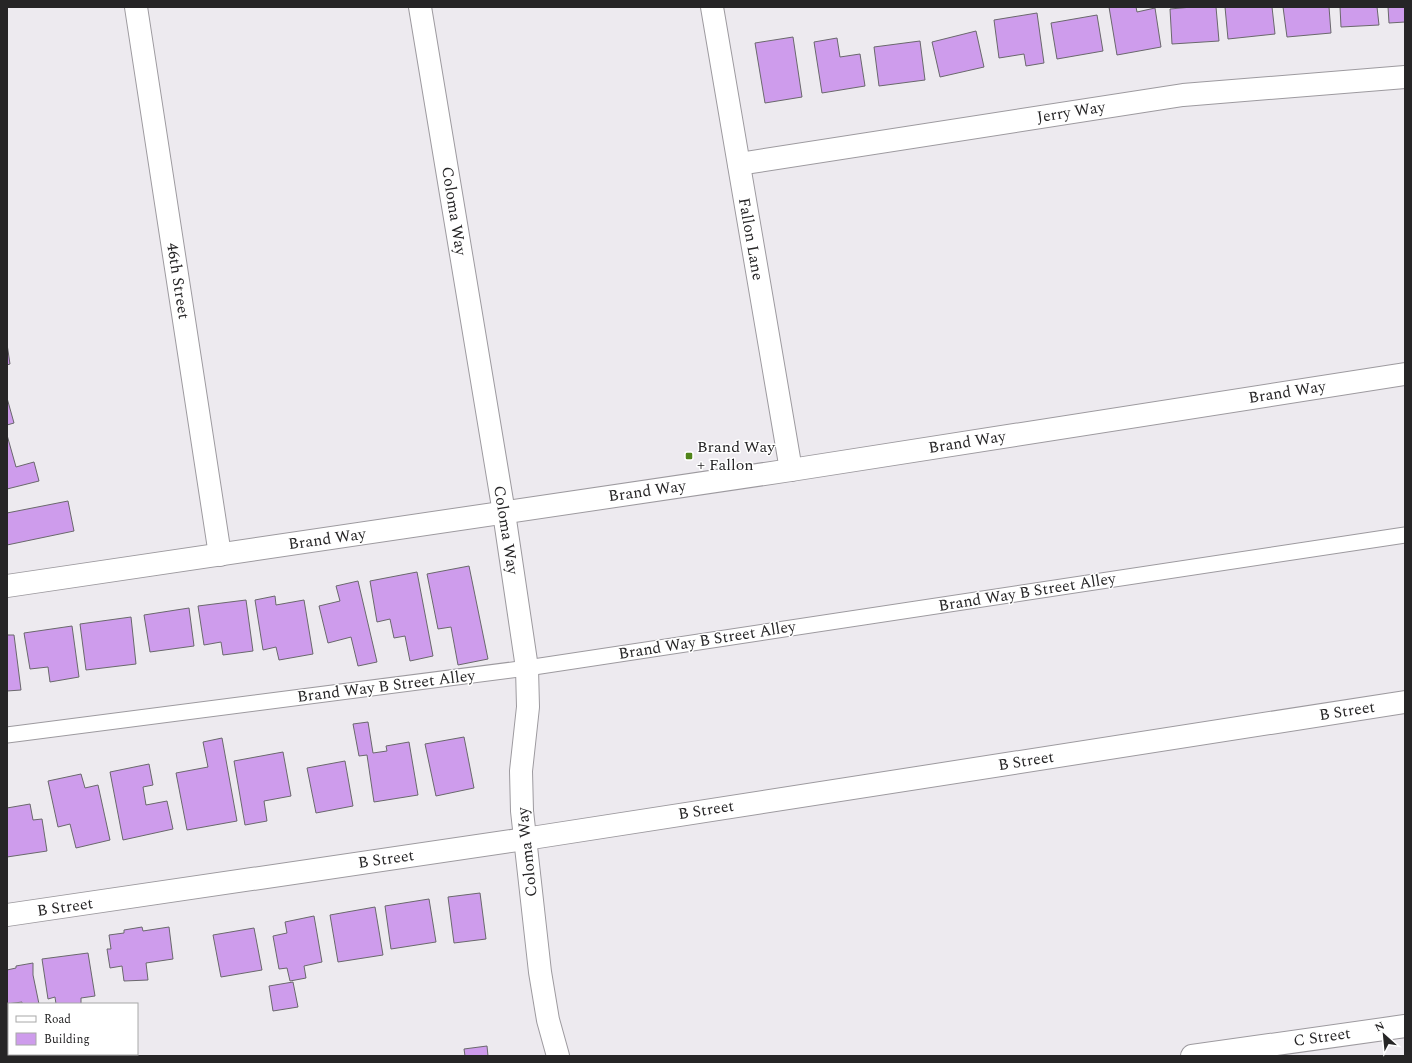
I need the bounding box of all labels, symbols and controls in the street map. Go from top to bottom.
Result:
street label: Jerry Way [1035,95,1108,129]
street label: Coloma Way [435,165,473,259]
street label: Fallon Lane [732,196,770,282]
street label: 46th Street [160,241,196,321]
street label: Brand Way [1247,374,1329,410]
street label: Brand Way [927,424,1009,460]
place label: Brand Way + Fallon [697,435,776,477]
marker: Brand Way + Fallon [684,451,694,461]
street label: Brand Way [607,474,689,508]
street label: Coloma Way [487,484,525,578]
street label: Brand Way [287,522,369,556]
street label: Brand Way B Street Alley [937,566,1119,618]
street label: Brand Way B Street Alley [617,614,799,666]
street label: Brand Way B Street Alley [296,663,478,709]
street label: B Street [1317,695,1377,727]
street label: B Street [996,745,1056,777]
street label: B Street [676,794,736,826]
street label: Coloma Way [510,805,544,898]
street label: B Street [356,843,416,875]
street label: B Street [35,891,95,923]
legend [8,1003,138,1055]
text: Road [44,1010,71,1029]
north arrow [1364,1015,1404,1055]
text: N [1372,1017,1388,1036]
street label: C Street [1292,1021,1353,1053]
text: Building [44,1030,90,1049]

